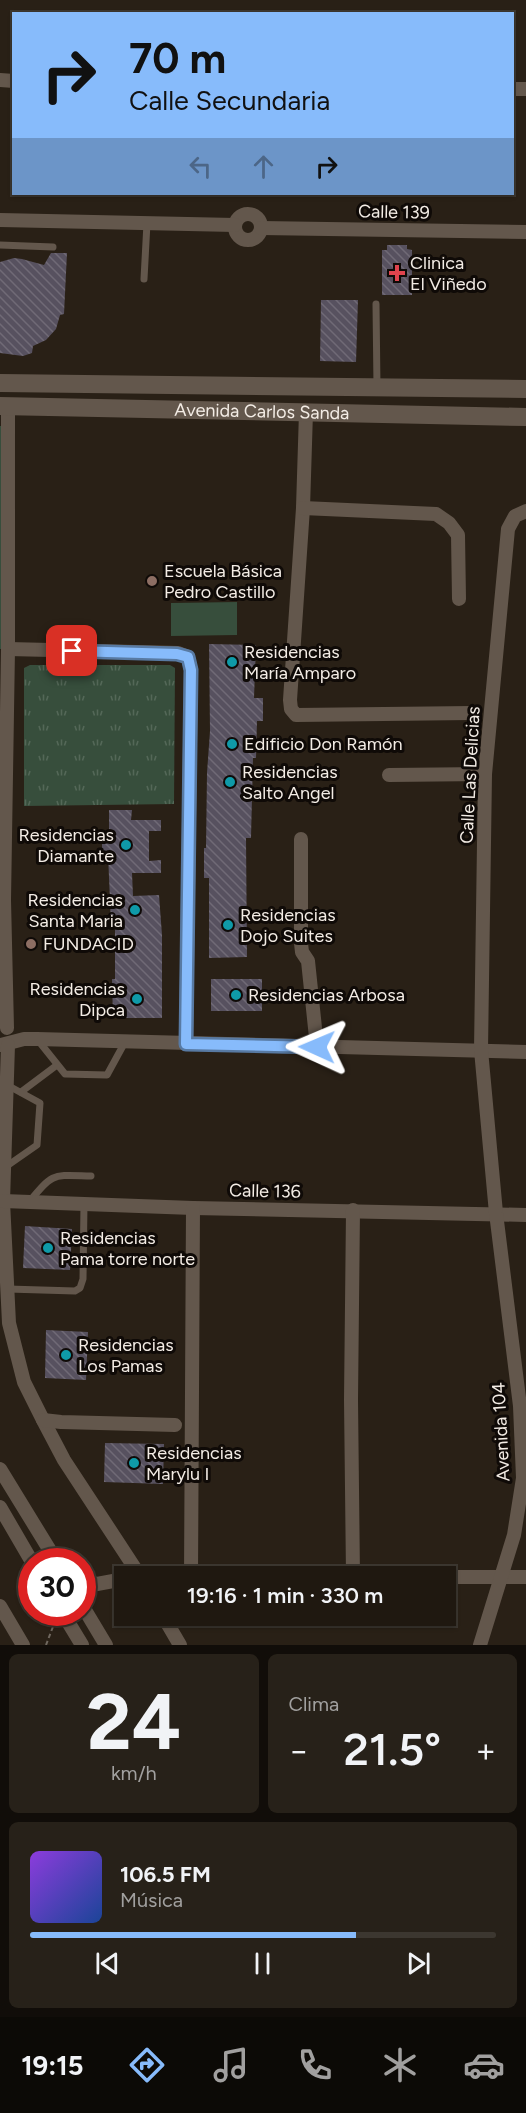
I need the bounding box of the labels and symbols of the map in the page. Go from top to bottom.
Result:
street label: Calle 139 [358,200,430,224]
place label: Clinica El Viñedo [410,252,487,295]
marker: Clinica El Viñedo [388,264,406,282]
street label: Avenida Carlos Sanda [174,399,350,424]
place label: Escuela Básica Pedro Castillo [164,560,282,603]
marker: Escuela Básica Pedro Castillo [145,574,159,588]
pin [46,625,97,676]
place label: Residencias María Amparo [244,641,356,684]
marker: Residencias María Amparo [225,655,239,669]
street label: Calle Las Delicias [455,706,485,844]
place label: Edificio Don Ramón [244,733,403,755]
marker: Edificio Don Ramón [225,737,239,751]
place label: Residencias Salto Angel [242,761,338,804]
marker: Residencias Salto Angel [223,775,237,789]
place label: Residencias Diamante [18,824,114,867]
marker: Residencias Diamante [119,838,133,852]
place label: Residencias Santa Maria [27,889,123,932]
marker: Residencias Santa Maria [128,903,142,917]
place label: Residencias Dojo Suites [240,904,336,947]
marker: Residencias Dojo Suites [221,918,235,932]
place label: FUNDACID [43,933,134,955]
marker: FUNDACID [24,937,38,951]
place label: Residencias Dipca [29,978,125,1021]
place label: Residencias Arbosa [248,984,405,1006]
marker: Residencias Arbosa [229,988,243,1002]
marker: Residencias Dipca [130,992,144,1006]
position arrow [285,1015,349,1079]
street label: Calle 136 [229,1179,301,1203]
place label: Residencias Pama torre norte [60,1227,195,1270]
marker: Residencias Pama torre norte [41,1241,55,1255]
place label: Residencias Los Pamas [78,1334,174,1377]
marker: Residencias Los Pamas [59,1348,73,1362]
street label: Avenida 104 [487,1382,515,1482]
place label: Residencias Marylu I [146,1442,242,1485]
marker: Residencias Marylu I [127,1456,141,1470]
speed limit sign: 30 [18,1548,96,1626]

